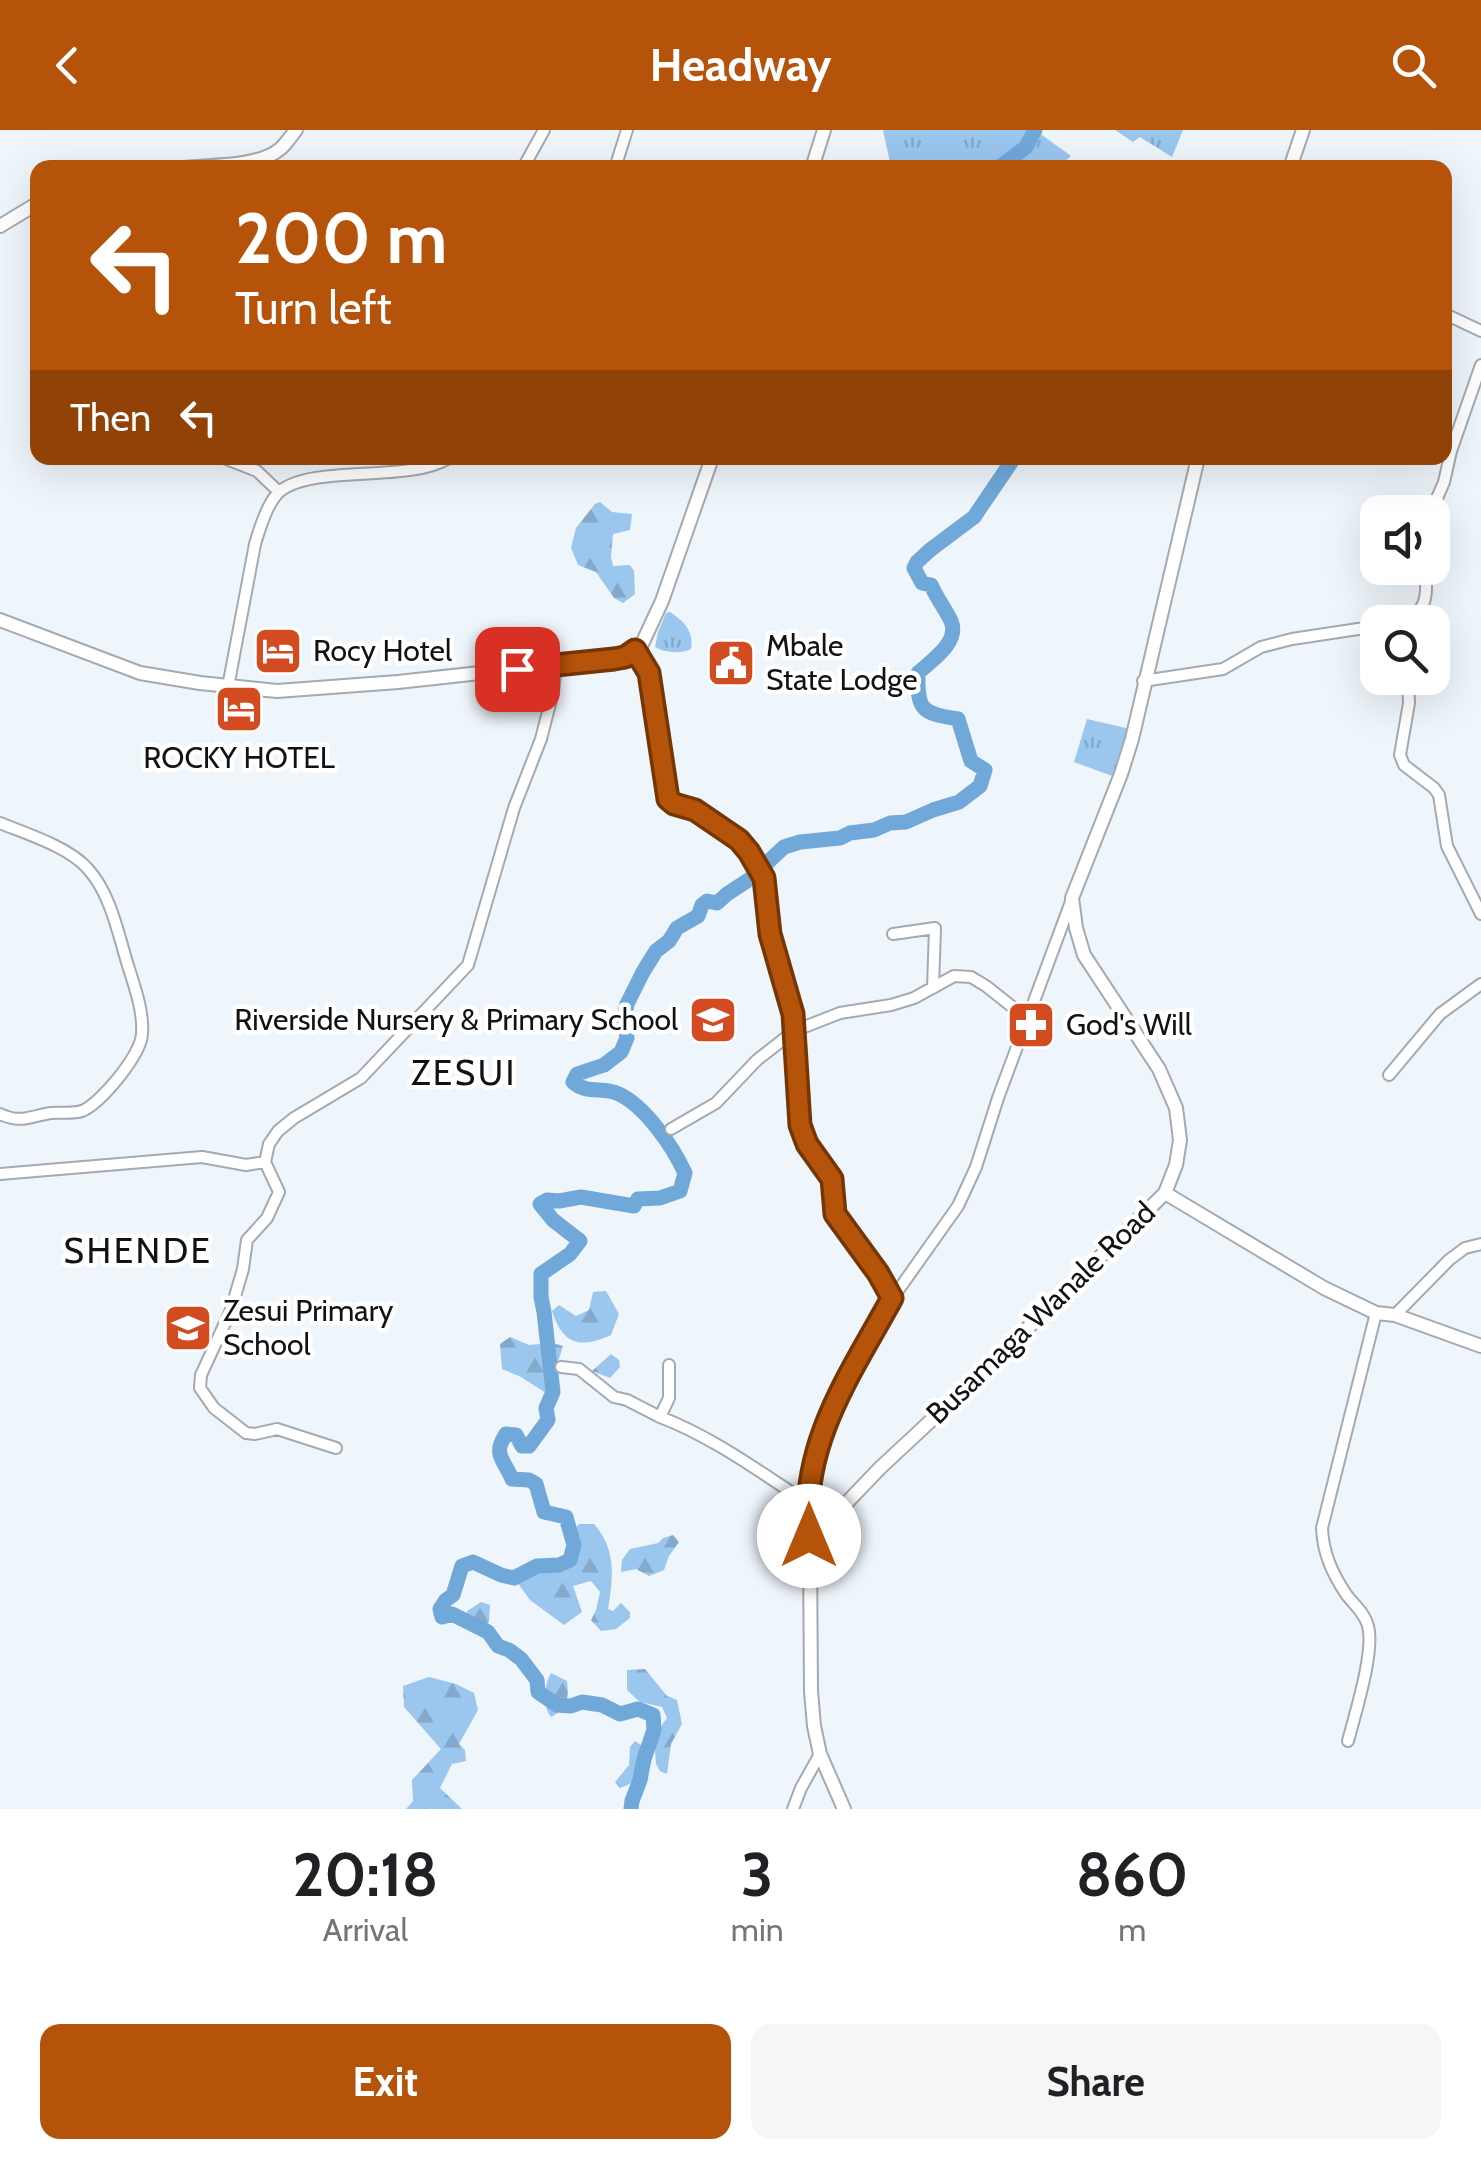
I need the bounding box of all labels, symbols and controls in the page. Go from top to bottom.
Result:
icon: back [40,38,95,93]
text: Headway [650,38,831,92]
icon: search [1386,38,1441,93]
text: 200 m [235,195,447,281]
icon: left [70,200,200,330]
text: Turn left [235,281,392,335]
icon: left [171,390,226,445]
text: Then [70,394,151,441]
map controls [1360,495,1450,695]
button: sound [1360,495,1450,585]
button: search [1360,605,1450,695]
hotel icon: Rocy Hotel [252,625,304,677]
pin [475,627,560,712]
place label: Mbale State Lodge [766,627,918,698]
place label: Rocy Hotel [313,632,452,669]
public building icon: Mbale State Lodge [705,637,757,689]
icon: arrive [490,642,545,697]
hotel icon: ROCKY HOTEL [213,683,265,735]
place label: ROCKY HOTEL [143,739,335,776]
school or university icon: Riverside Nursery & Primary School [687,994,739,1046]
pharmacy icon: God's Will [1005,999,1057,1051]
place label: Riverside Nursery & Primary School [234,1001,678,1038]
place label: God's Will [1066,1006,1192,1043]
district label: ZESUI [411,1051,517,1094]
street label: Busamaga Wanale Road [918,1194,1163,1432]
district label: SHENDE [63,1229,213,1272]
place label: Zesui Primary School [223,1292,393,1363]
school or university icon: Zesui Primary School [162,1302,214,1354]
position arrow [757,1484,861,1588]
text: 20:18 [293,1838,438,1911]
text: 3 [741,1838,773,1911]
text: 860 [1076,1838,1188,1911]
text: Arrival [323,1910,408,1949]
text: min [731,1910,784,1949]
text: m [1118,1910,1146,1949]
button: Exit [40,2024,731,2139]
button: Share [751,2024,1441,2139]

